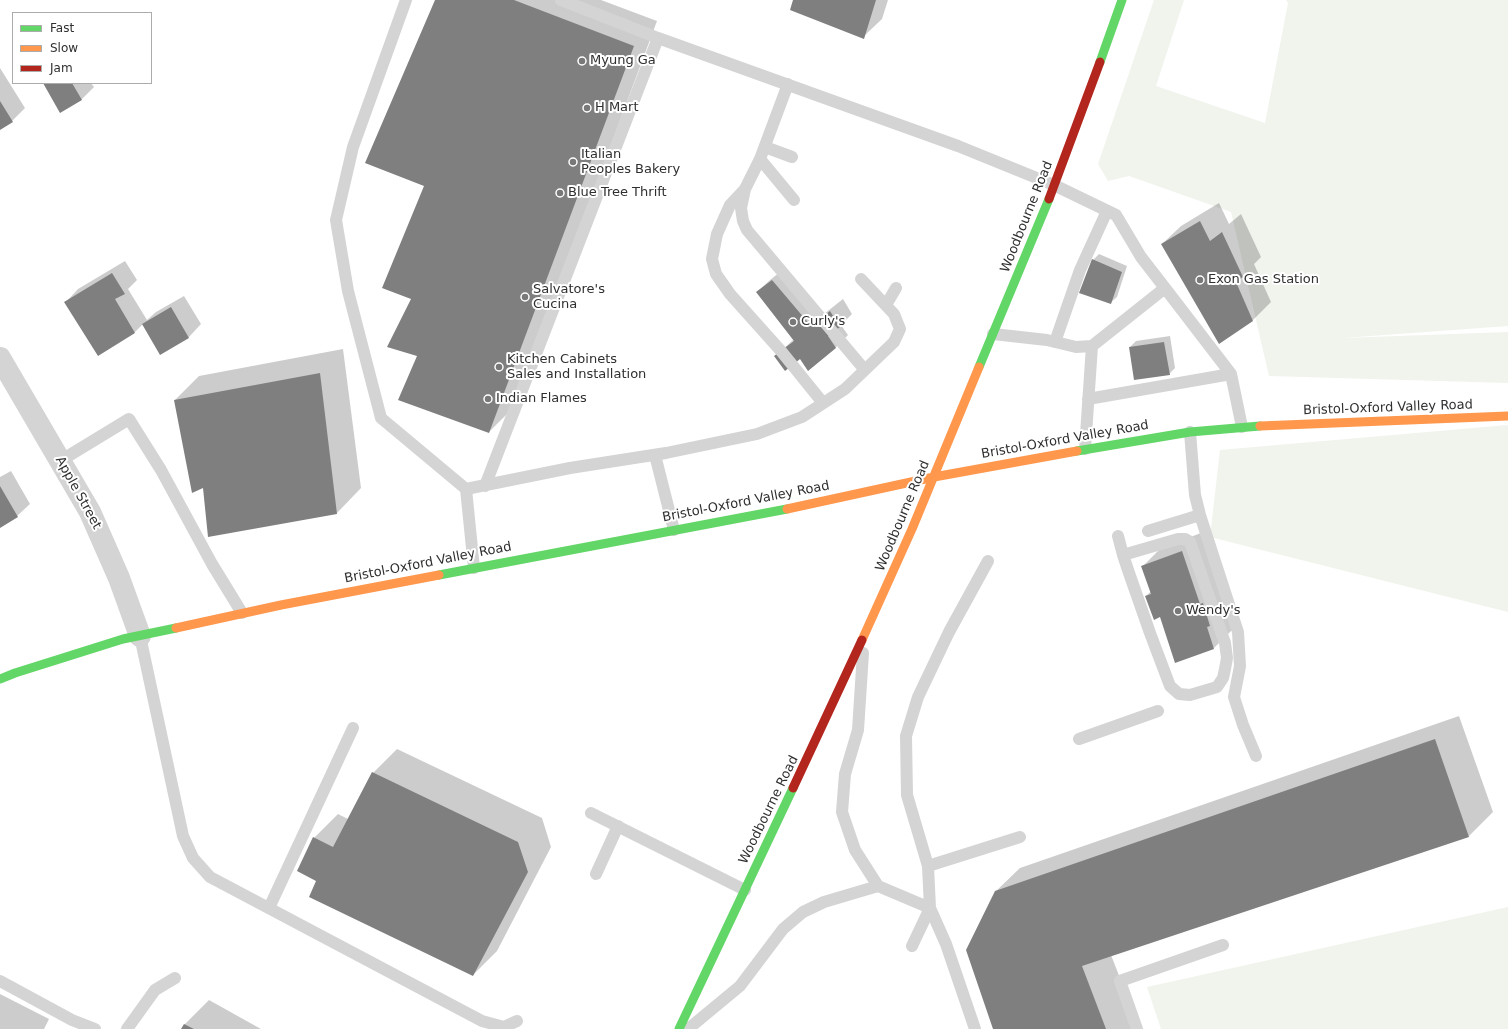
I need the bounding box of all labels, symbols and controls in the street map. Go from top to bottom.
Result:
legend [12,12,152,84]
text: Fast [50,21,74,35]
text: Slow [50,41,78,55]
place label: Myung Ga [590,53,656,69]
marker: Myung Ga [577,56,587,66]
text: Jam [50,61,73,75]
place label: H Mart [595,100,639,116]
marker: H Mart [582,103,592,113]
place label: Italian Peoples Bakery [581,147,680,178]
marker: Italian Peoples Bakery [568,157,578,167]
street label: Woodbourne Road [998,159,1056,275]
place label: Blue Tree Thrift [568,185,667,201]
marker: Blue Tree Thrift [555,188,565,198]
place label: Exon Gas Station [1208,272,1319,288]
marker: Exon Gas Station [1195,275,1205,285]
place label: Salvatore's Cucina [533,282,605,313]
marker: Salvatore's Cucina [520,292,530,302]
place label: Curly's [801,314,845,330]
marker: Curly's [788,317,798,327]
place label: Kitchen Cabinets Sales and Installation [507,352,646,383]
marker: Kitchen Cabinets Sales and Installation [494,362,504,372]
place label: Indian Flames [496,391,587,407]
marker: Indian Flames [483,394,493,404]
street label: Bristol-Oxford Valley Road [1303,397,1473,419]
street label: Bristol-Oxford Valley Road [980,418,1150,462]
street label: Apple Street [52,454,104,532]
street label: Woodbourne Road [873,458,933,574]
street label: Bristol-Oxford Valley Road [661,478,831,526]
street label: Bristol-Oxford Valley Road [343,539,513,587]
place label: Wendy's [1186,603,1241,619]
marker: Wendy's [1173,606,1183,616]
street label: Woodbourne Road [736,753,802,867]

